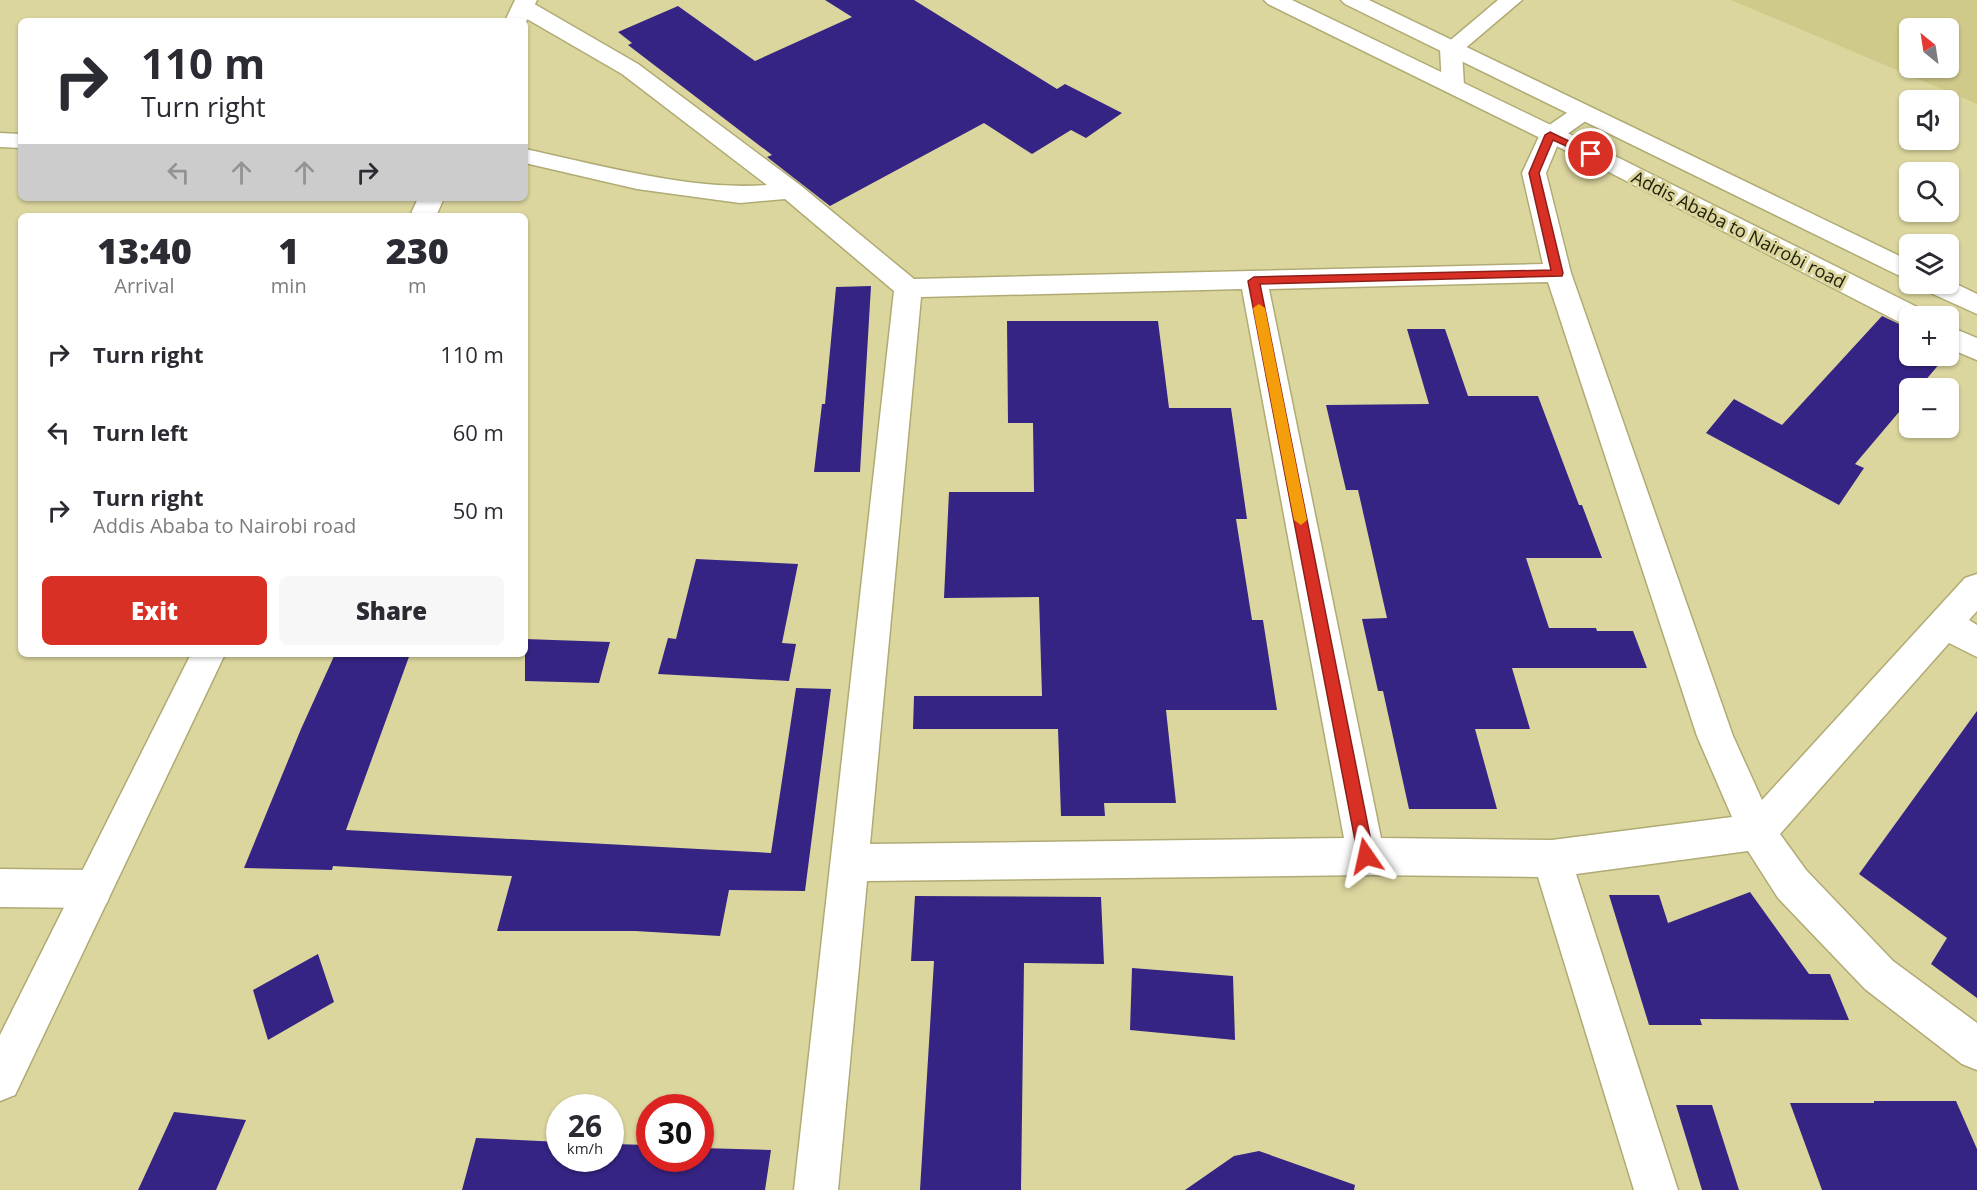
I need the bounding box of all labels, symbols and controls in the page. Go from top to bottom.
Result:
north arrow [1899,18,1959,78]
map controls [1899,18,1959,438]
text: 110 m [141,34,265,91]
icon: right [42,42,120,120]
text: Turn right [141,88,266,125]
button: sound [1899,90,1959,150]
pin [1565,128,1616,179]
icon: arrive [1574,137,1607,170]
icon: left [162,156,195,189]
icon: ahead [225,156,258,189]
icon: ahead [288,156,321,189]
icon: right [351,156,384,189]
button: search [1899,162,1959,222]
street label: Addis Ababa to Nairobi road [1628,165,1850,293]
text: 13:40 [97,226,192,275]
text: 1 [278,226,299,275]
text: 230 [386,226,449,275]
button: layers [1899,234,1959,294]
text: Arrival [114,272,175,299]
text: min [271,272,307,299]
text: m [408,272,427,299]
button: + [1899,306,1959,366]
icon: right [42,338,75,371]
text: Turn right [93,339,204,369]
text: 110 m [440,339,504,369]
button: − [1899,378,1959,438]
icon: left [42,416,75,449]
text: Turn left [93,417,188,447]
text: 60 m [453,417,504,447]
text: Turn right [93,482,204,512]
icon: right [42,494,75,527]
text: 50 m [453,495,504,525]
text: Addis Ababa to Nairobi road [93,512,356,539]
button: Exit [42,576,267,645]
button: Share [279,576,504,645]
position arrow [1334,824,1398,888]
speed limit sign: 30 [636,1094,714,1172]
text: 26 [568,1105,602,1146]
text: km/h [567,1138,603,1158]

